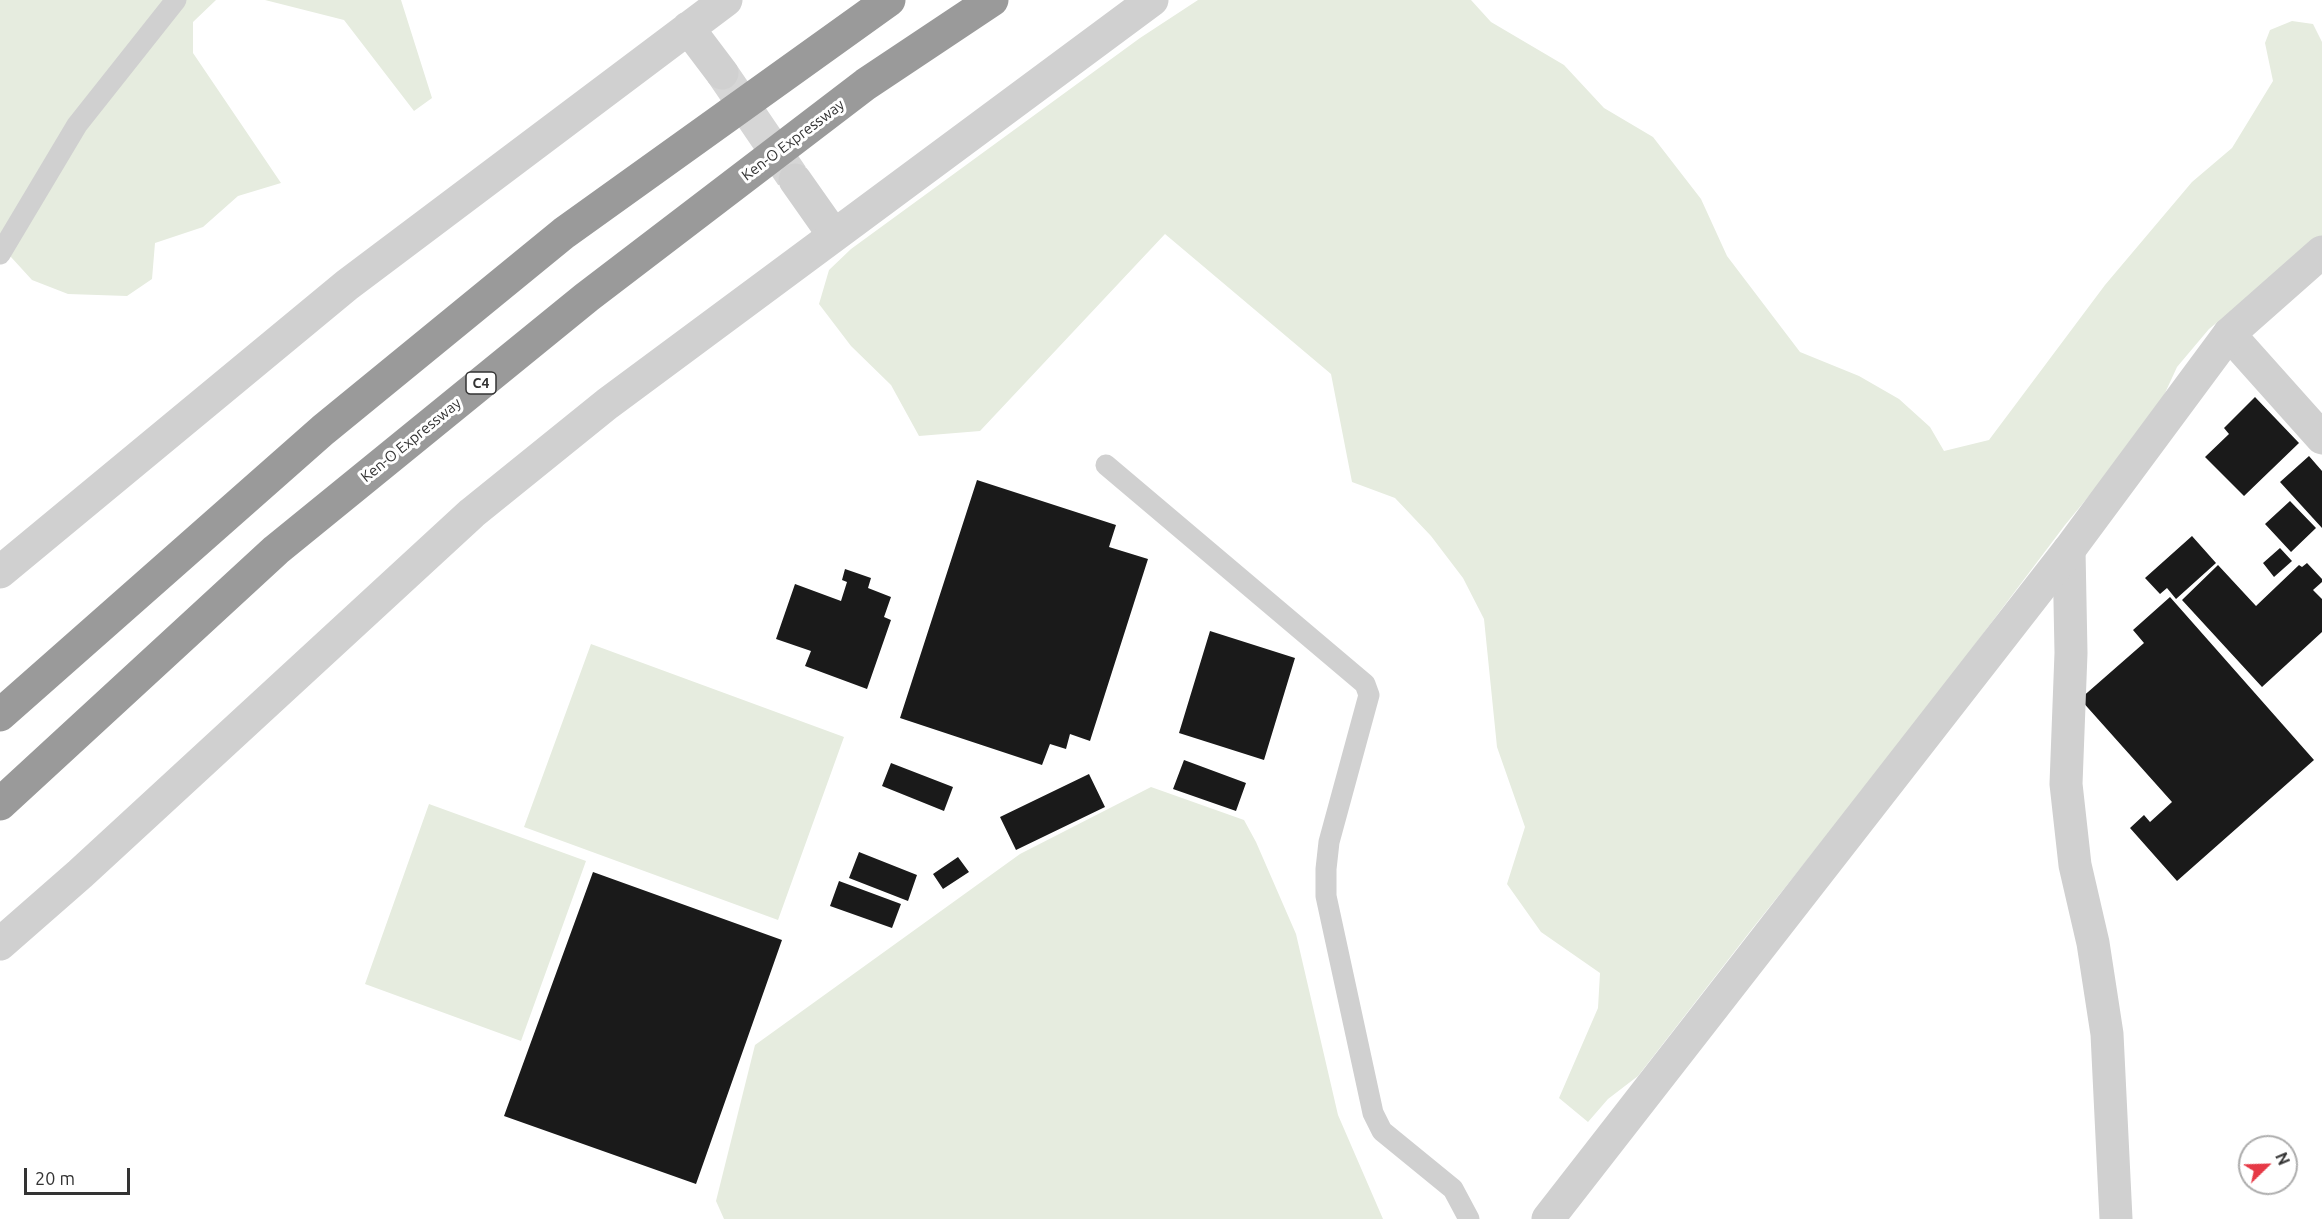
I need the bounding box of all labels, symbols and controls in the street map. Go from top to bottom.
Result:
street label: Ken-O Expressway [738,96,848,184]
road number: C4 [466,372,496,394]
street label: Ken-O Expressway [357,394,465,486]
north arrow [2238,1135,2298,1195]
text: N [2272,1150,2293,1168]
scale bar [27,1156,134,1194]
text: 20 m [35,1168,75,1188]

